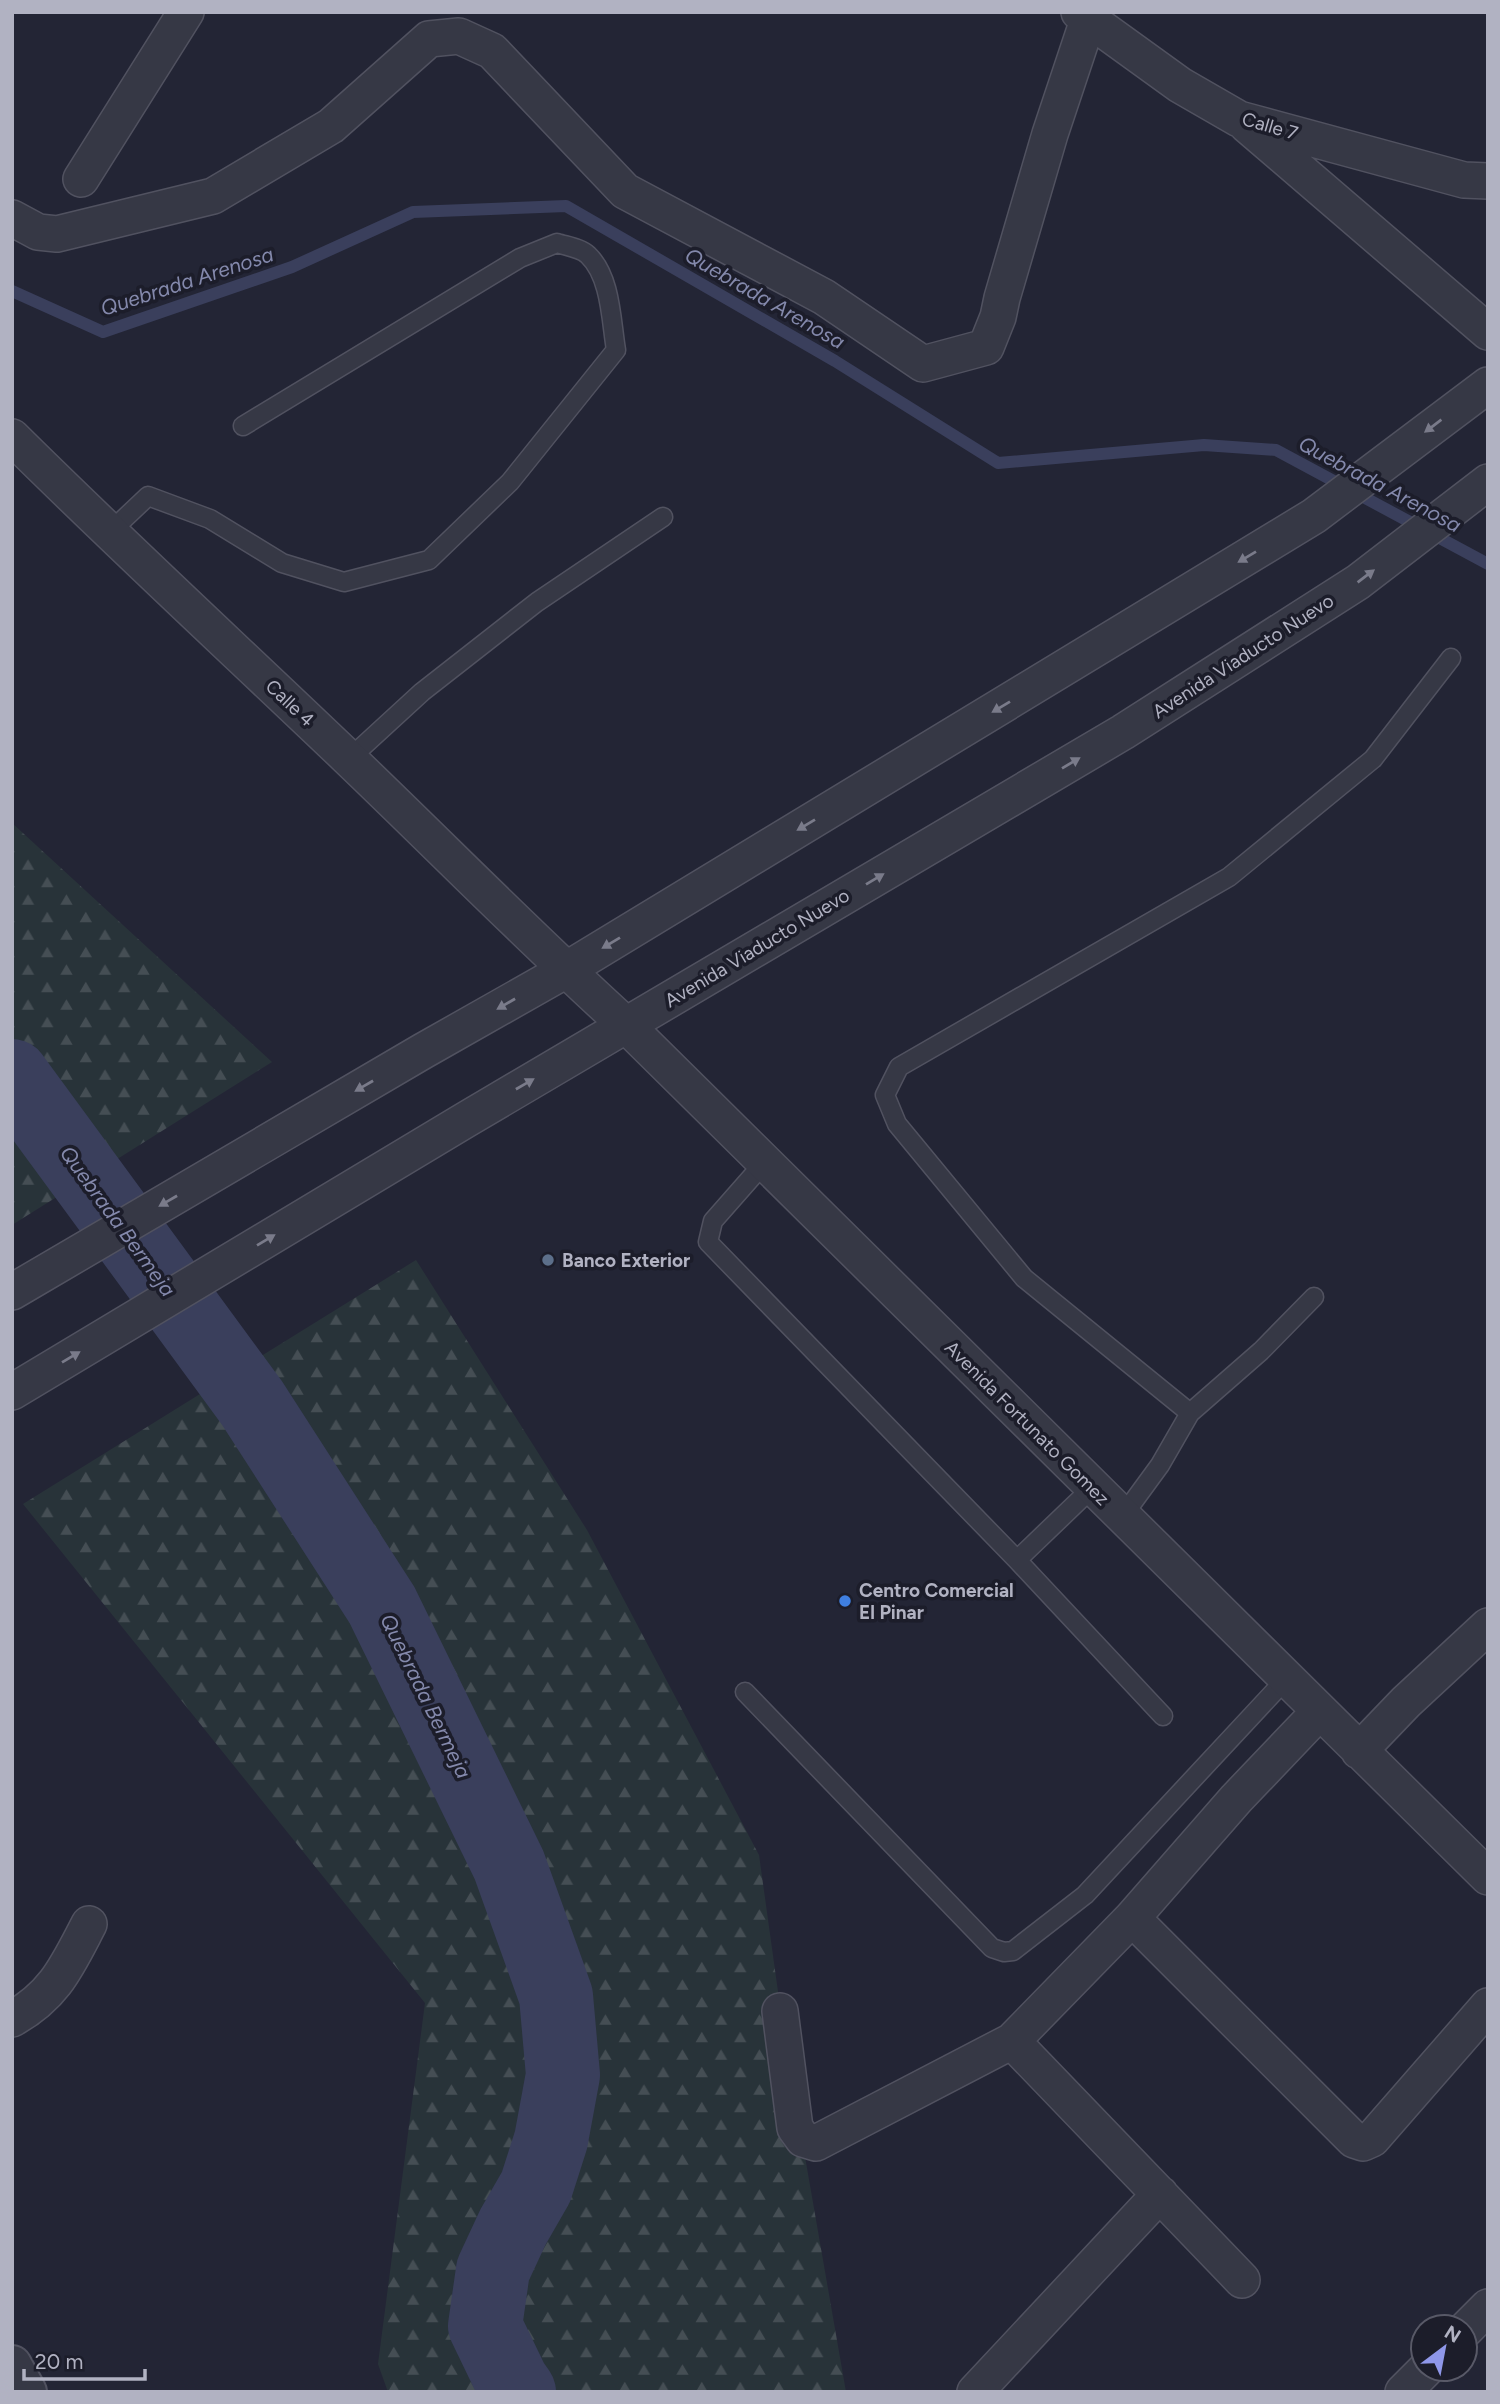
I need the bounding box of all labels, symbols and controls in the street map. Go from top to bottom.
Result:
street label: Calle 7 [1239,107,1301,145]
water label: Quebrada Arenosa [97,241,277,321]
water label: Quebrada Arenosa [681,242,849,354]
one-way arrow [1424,419,1443,433]
water label: Quebrada Arenosa [1295,431,1465,537]
one-way arrow [1238,550,1257,563]
one-way arrow [1356,569,1375,583]
street label: Avenida Viaducto Nuevo [1148,589,1338,723]
street label: Calle 4 [261,675,319,732]
one-way arrow [991,701,1010,713]
one-way arrow [1061,757,1080,769]
one-way arrow [796,819,815,831]
one-way arrow [865,872,884,885]
street label: Avenida Viaducto Nuevo [660,884,854,1012]
one-way arrow [602,936,621,949]
one-way arrow [497,998,516,1010]
one-way arrow [516,1078,535,1091]
one-way arrow [354,1080,373,1092]
water label: Quebrada Bermeja [55,1141,181,1301]
one-way arrow [158,1195,177,1207]
one-way arrow [256,1234,275,1246]
place label: Banco Exterior [562,1249,690,1272]
marker: Banco Exterior [540,1252,556,1268]
street label: Avenida Fortunato Gomez [940,1336,1114,1510]
one-way arrow [61,1351,80,1363]
place label: Centro Comercial El Pinar [859,1579,1014,1624]
marker: Centro Comercial El Pinar [837,1593,853,1609]
water label: Quebrada Bermeja [375,1610,477,1782]
north arrow [1409,2313,1479,2383]
text: N [1440,2320,1465,2348]
scale bar [24,2338,145,2382]
text: 20 m [35,2349,83,2374]

